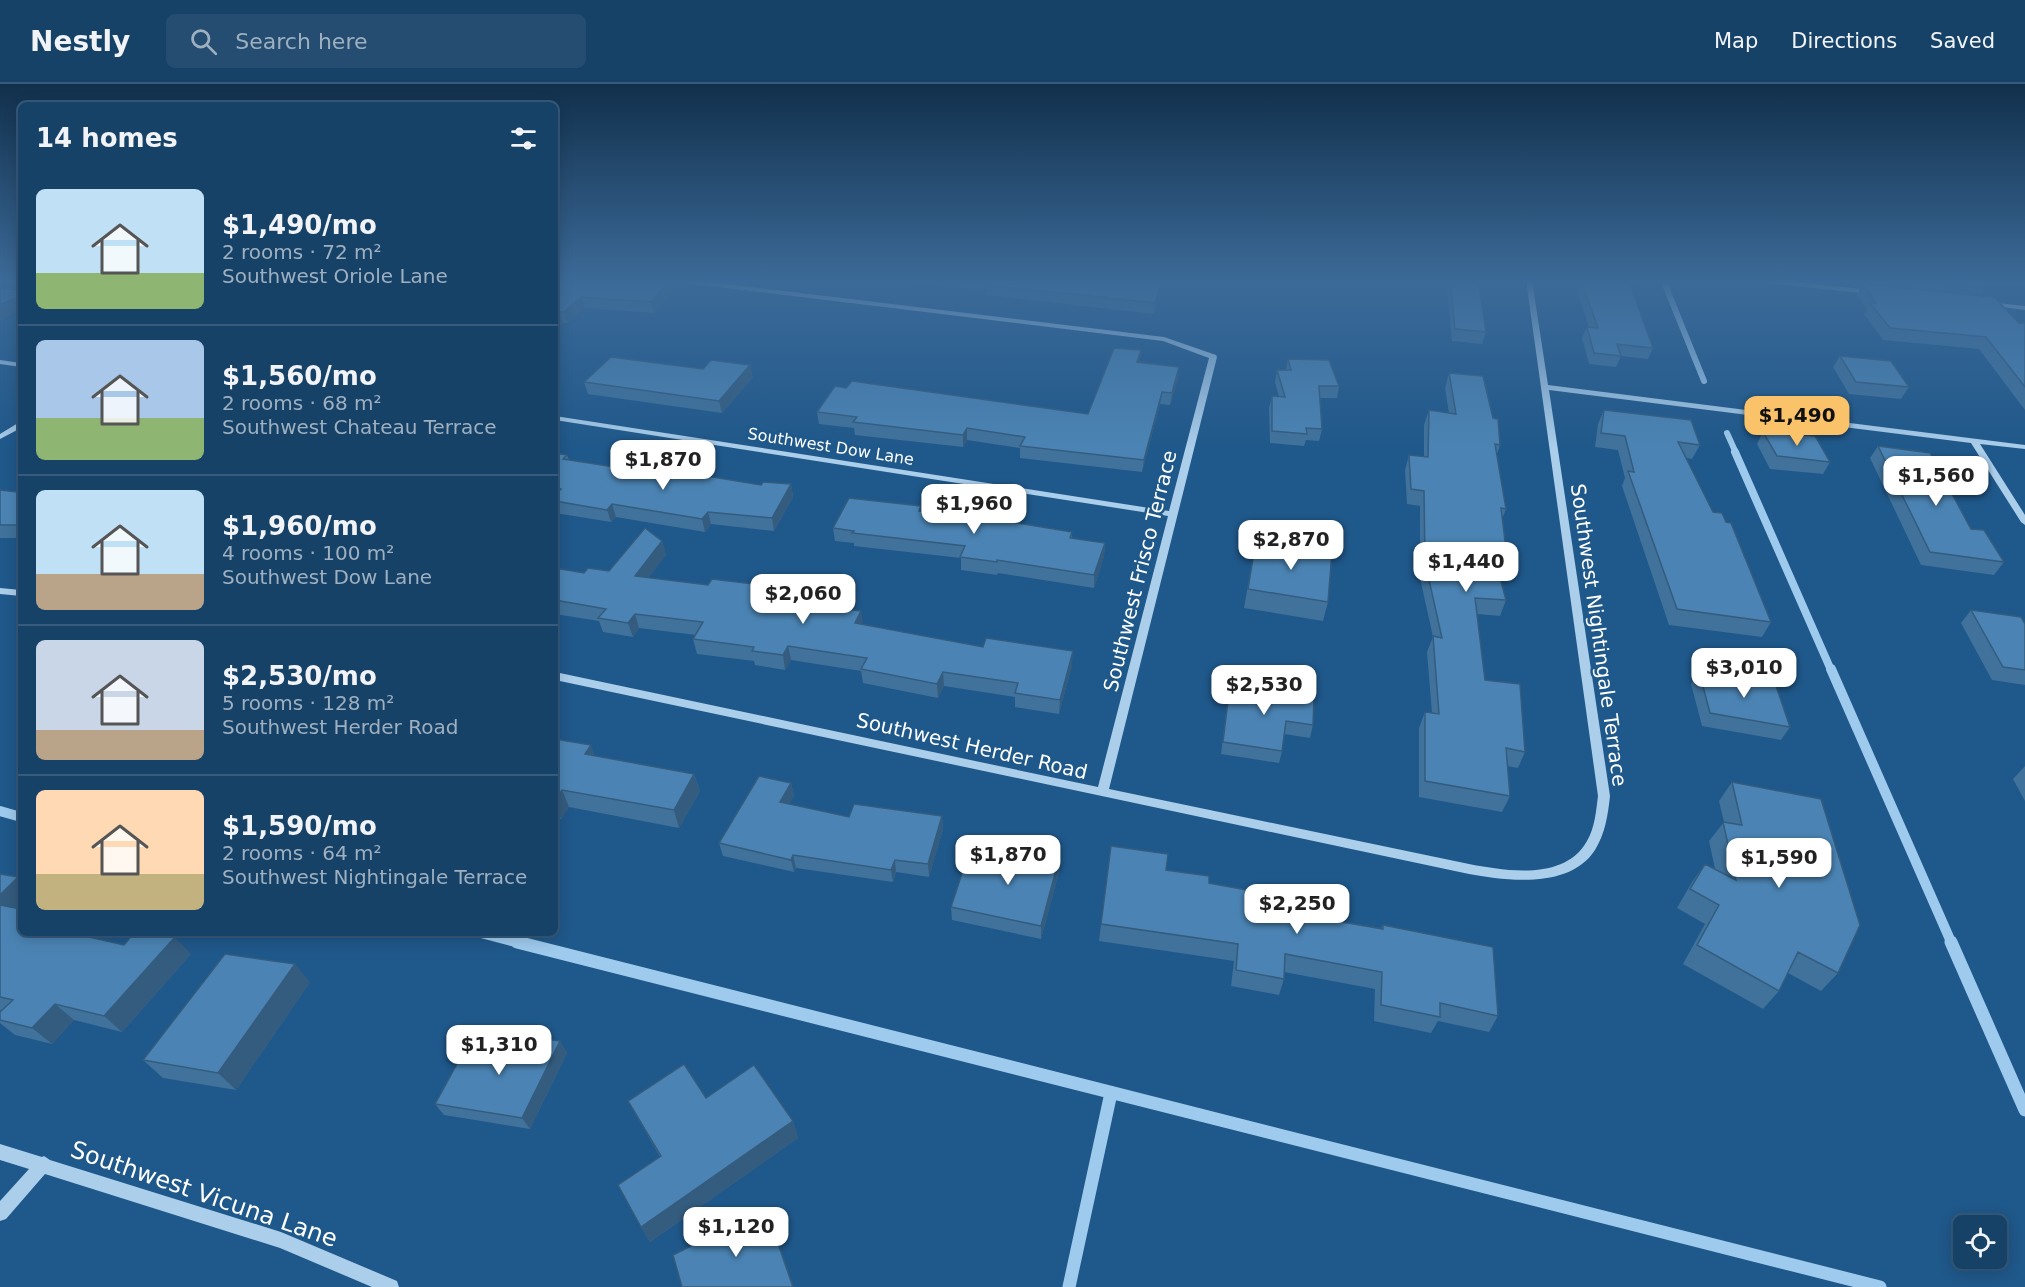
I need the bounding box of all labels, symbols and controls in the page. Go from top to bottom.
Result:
search box [166,14,586,68]
text: Nestly [30,25,130,58]
icon: search [187,25,220,58]
text: Search here [235,29,367,54]
text: Map [1714,29,1758,53]
text: Directions [1791,29,1897,53]
text: Saved [1930,29,1995,53]
icon: filters [507,122,540,155]
text: 14 homes [36,123,178,153]
text: $1,490/mo [222,210,377,240]
icon: home [84,213,156,285]
text: 2 rooms · 72 m² [222,240,382,264]
text: Southwest Oriole Lane [222,264,448,288]
text: $1,560/mo [222,361,377,391]
icon: home [84,364,156,436]
text: 2 rooms · 68 m² [222,391,382,415]
pin: $1,490 [1748,396,1846,447]
text: $1,490 [1758,403,1836,427]
text: Southwest Chateau Terrace [222,415,497,439]
street label: Southwest Dow Lane [746,424,915,469]
pin: $1,870 [614,440,712,491]
text: $1,870 [624,447,702,471]
street label: Southwest Frisco Terrace [1098,448,1182,694]
pin: $1,560 [1887,456,1985,507]
text: $1,560 [1897,463,1975,487]
street label: Southwest Nightingale Terrace [1566,482,1632,788]
pin: $1,960 [925,484,1023,535]
text: $1,960 [935,491,1013,515]
text: $1,960/mo [222,511,377,541]
icon: home [84,514,156,586]
pin: $2,870 [1242,520,1340,571]
text: $2,870 [1252,527,1330,551]
text: 4 rooms · 100 m² [222,541,394,565]
pin: $1,440 [1417,542,1515,593]
text: $1,440 [1427,549,1505,573]
text: Southwest Dow Lane [222,565,432,589]
pin: $2,060 [754,574,852,625]
text: $2,060 [764,581,842,605]
pin: $3,010 [1695,648,1793,699]
text: $3,010 [1705,655,1783,679]
text: $2,530/mo [222,661,377,691]
icon: home [84,664,156,736]
pin: $2,530 [1215,665,1313,716]
text: $2,530 [1225,672,1303,696]
text: 5 rooms · 128 m² [222,691,394,715]
street label: Southwest Herder Road [854,708,1090,784]
text: Southwest Herder Road [222,715,458,739]
text: $1,590/mo [222,811,377,841]
icon: home [84,814,156,886]
pin: $1,870 [959,835,1057,886]
pin: $1,590 [1730,838,1828,889]
text: 2 rooms · 64 m² [222,841,382,865]
text: $1,870 [969,842,1047,866]
text: $1,590 [1740,845,1818,869]
text: Southwest Nightingale Terrace [222,865,527,889]
pin: $2,250 [1248,884,1346,935]
text: $2,250 [1258,891,1336,915]
pin: $1,310 [450,1025,548,1076]
text: $1,310 [460,1032,538,1056]
street label: Southwest Vicuna Lane [67,1135,341,1253]
pin: $1,120 [687,1207,785,1258]
text: $1,120 [697,1214,775,1238]
map controls [1953,1215,2007,1269]
button: locate [1953,1215,2007,1269]

